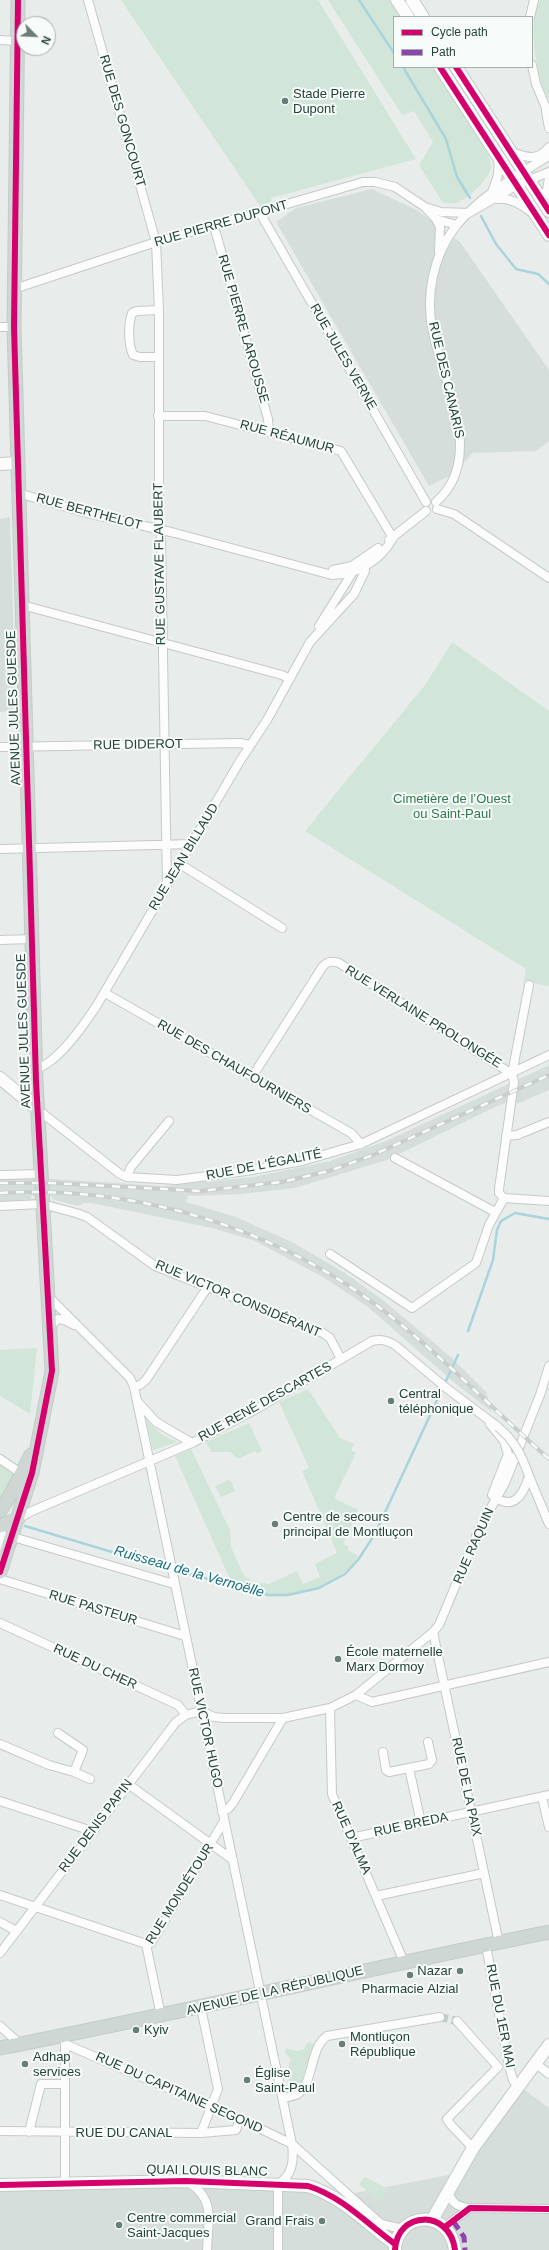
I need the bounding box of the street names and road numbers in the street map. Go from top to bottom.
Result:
street label: RUE DES GONCOURT [96,53,148,189]
street label: RUE PIERRE DUPONT [153,197,289,251]
street label: RUE PIERRE LAROUSSE [214,253,272,405]
street label: RUE JULES VERNE [306,301,380,413]
street label: RUE DES CANARIS [425,320,467,440]
street label: RUE RÉAUMUR [238,417,336,457]
street label: RUE GUSTAVE FLAUBERT [151,483,169,645]
street label: RUE BERTHELOT [34,490,144,534]
street label: AVENUE JULES GUESDE [3,630,25,786]
street label: RUE DIDEROT [93,736,183,754]
street label: RUE JEAN BILLAUD [146,801,222,913]
street label: AVENUE JULES GUESDE [13,953,35,1109]
street label: RUE VERLAINE PROLONGÉE [342,962,504,1072]
street label: RUE DES CHAUFOURNIERS [154,1017,314,1117]
street label: RUE DE L'ÉGALITÉ [205,1146,323,1184]
street label: RUE VICTOR CONSIDÉRANT [153,1257,323,1341]
street label: RUE RENÉ DESCARTES [196,1359,334,1445]
street label: RUE RAQUIN [450,1506,498,1586]
street label: RUE PASTEUR [47,1587,139,1629]
street label: RUE DU CHER [51,1641,139,1693]
street label: RUE VICTOR HUGO [185,1666,225,1790]
street label: RUE DE LA PAIX [448,1736,484,1838]
street label: RUE DENIS PAPIN [56,1776,136,1876]
street label: RUE D'ALMA [328,1799,374,1877]
street label: RUE BREDA [372,1809,450,1841]
street label: RUE MONDÉTOUR [143,1841,217,1947]
street label: AVENUE DE LA RÉPUBLIQUE [185,1963,365,2019]
street label: RUE DU 1ER MAI [482,1963,518,2069]
street label: RUE DU CAPITAINE SEGOND [93,2049,265,2137]
street label: RUE DU CANAL [76,2125,172,2141]
street label: QUAI LOUIS BLANC [146,2162,268,2180]

